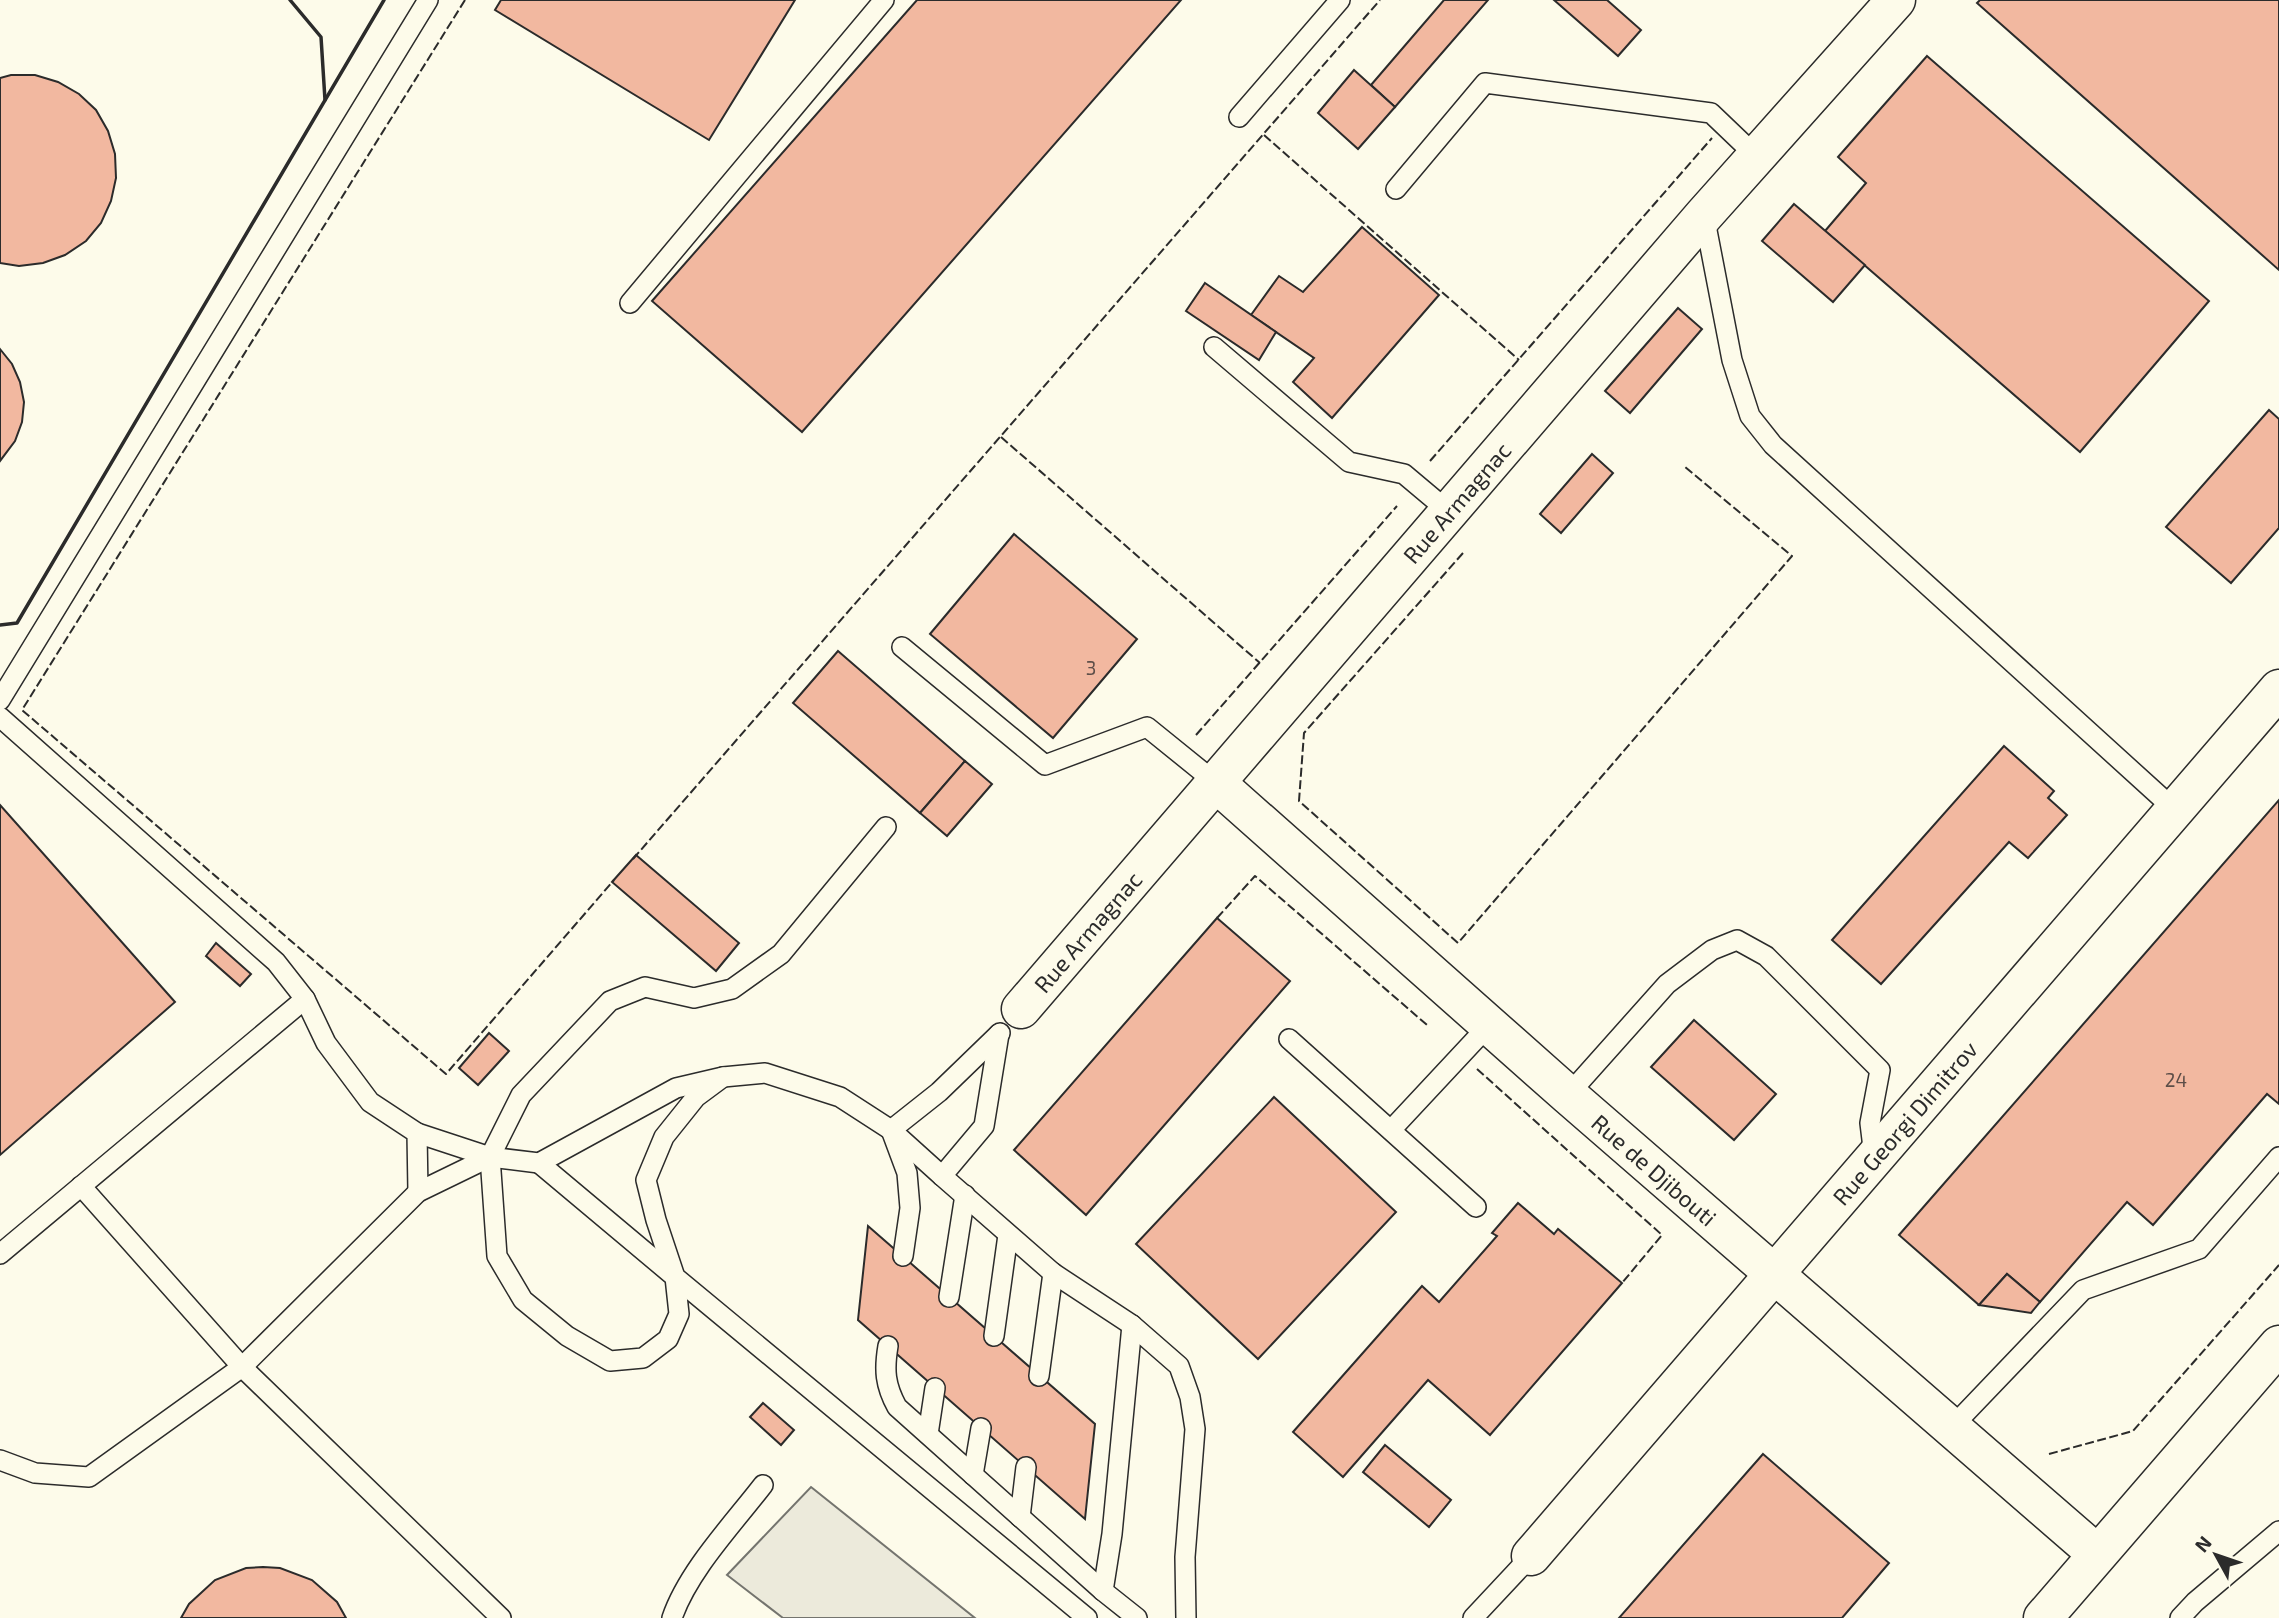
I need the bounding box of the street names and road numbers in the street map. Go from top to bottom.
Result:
street label: Rue Armagnac [1397,436,1516,569]
street label: Rue Armagnac [1028,865,1147,998]
street label: Rue Georgi Dimitrov [1826,1035,1983,1211]
street label: Rue de Djibouti [1586,1108,1722,1232]

